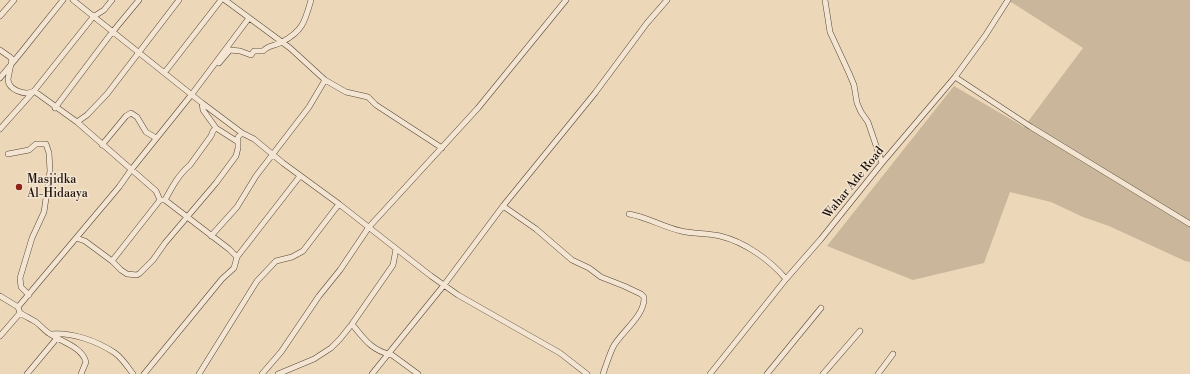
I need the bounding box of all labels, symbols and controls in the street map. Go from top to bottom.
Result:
street label: Wahar Ade Road [821,144,887,222]
place label: Masjidka Al-Hidaaya [27,173,88,201]
marker: Masjidka Al-Hidaaya [14,182,24,192]

